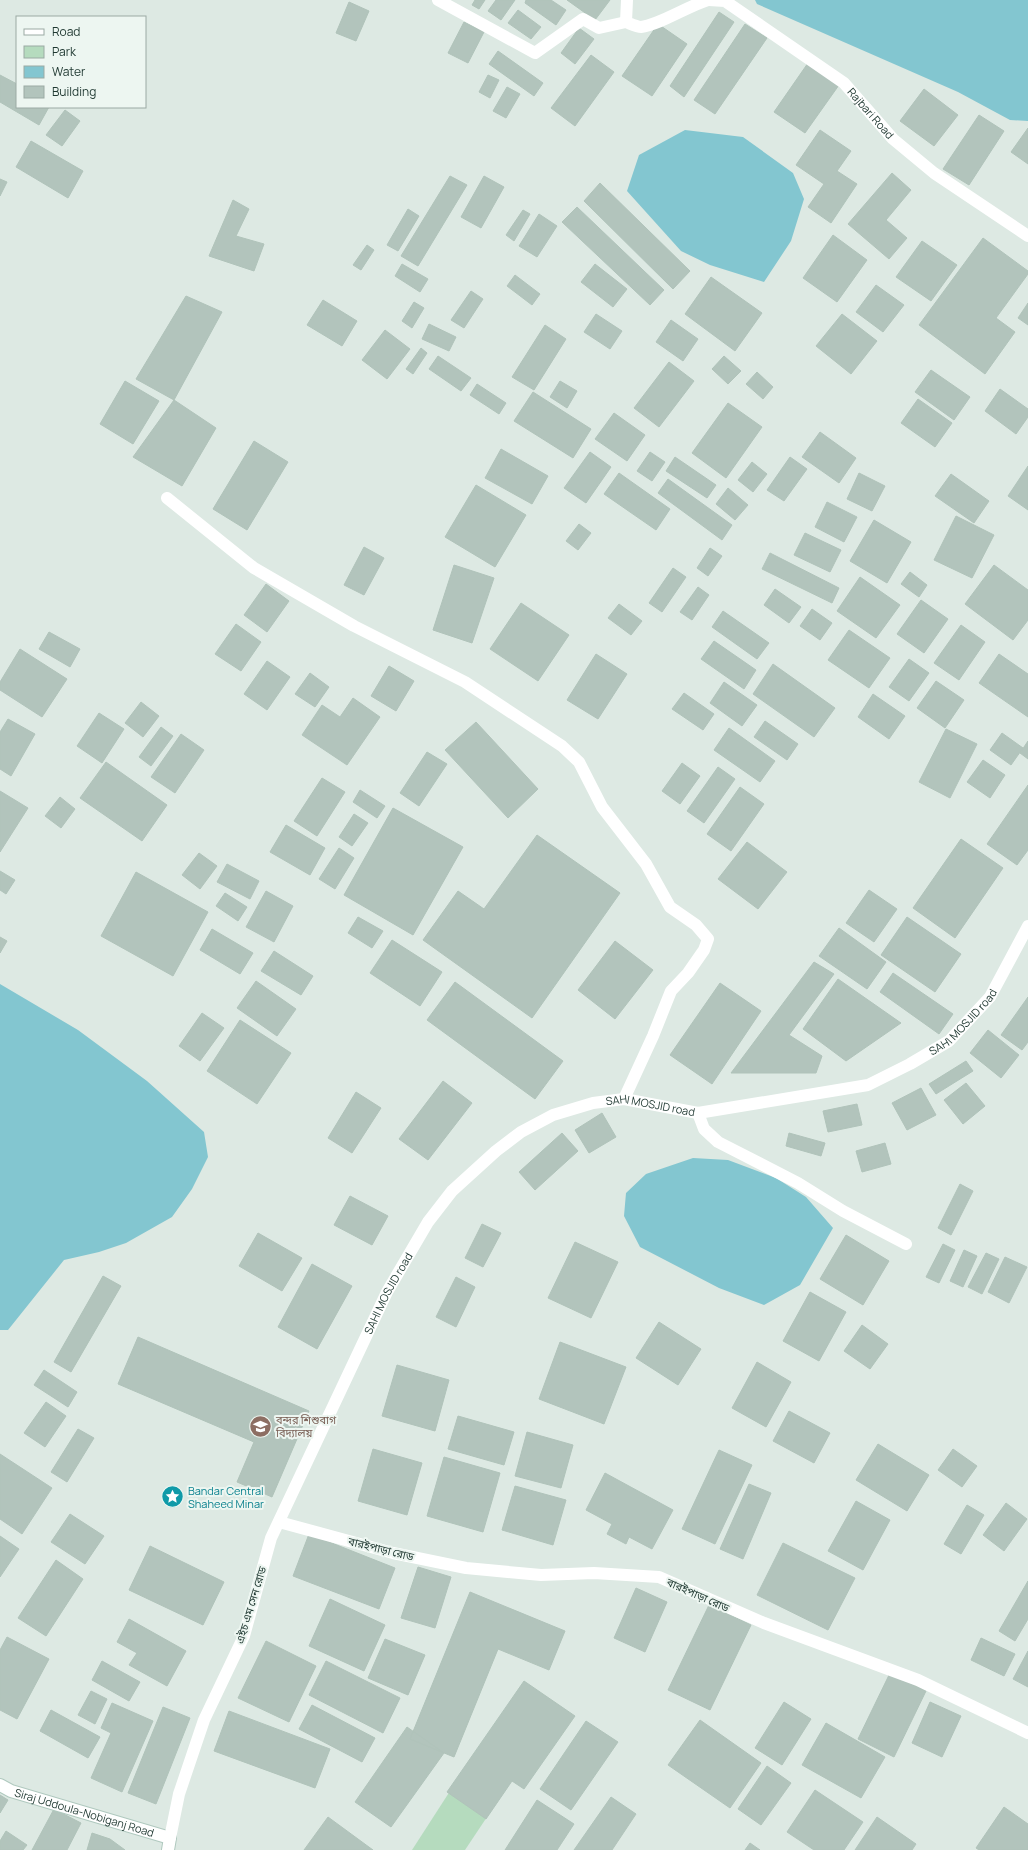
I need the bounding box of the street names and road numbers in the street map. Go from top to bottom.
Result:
street label: Rajbari Road [845,84,898,142]
street label: SAHI MOSJID road [926,986,1000,1058]
street label: SAHI MOSJID road [605,1091,696,1119]
street label: SAHI MOSJID road [360,1250,416,1336]
street label: বারইপাড়া রোড [346,1533,416,1564]
street label: এইচ এম সেন রোড [232,1564,269,1645]
street label: বারইপাড়া রোড [664,1574,732,1615]
street label: Siraj Uddoula-Nobiganj Road [13,1784,156,1840]

